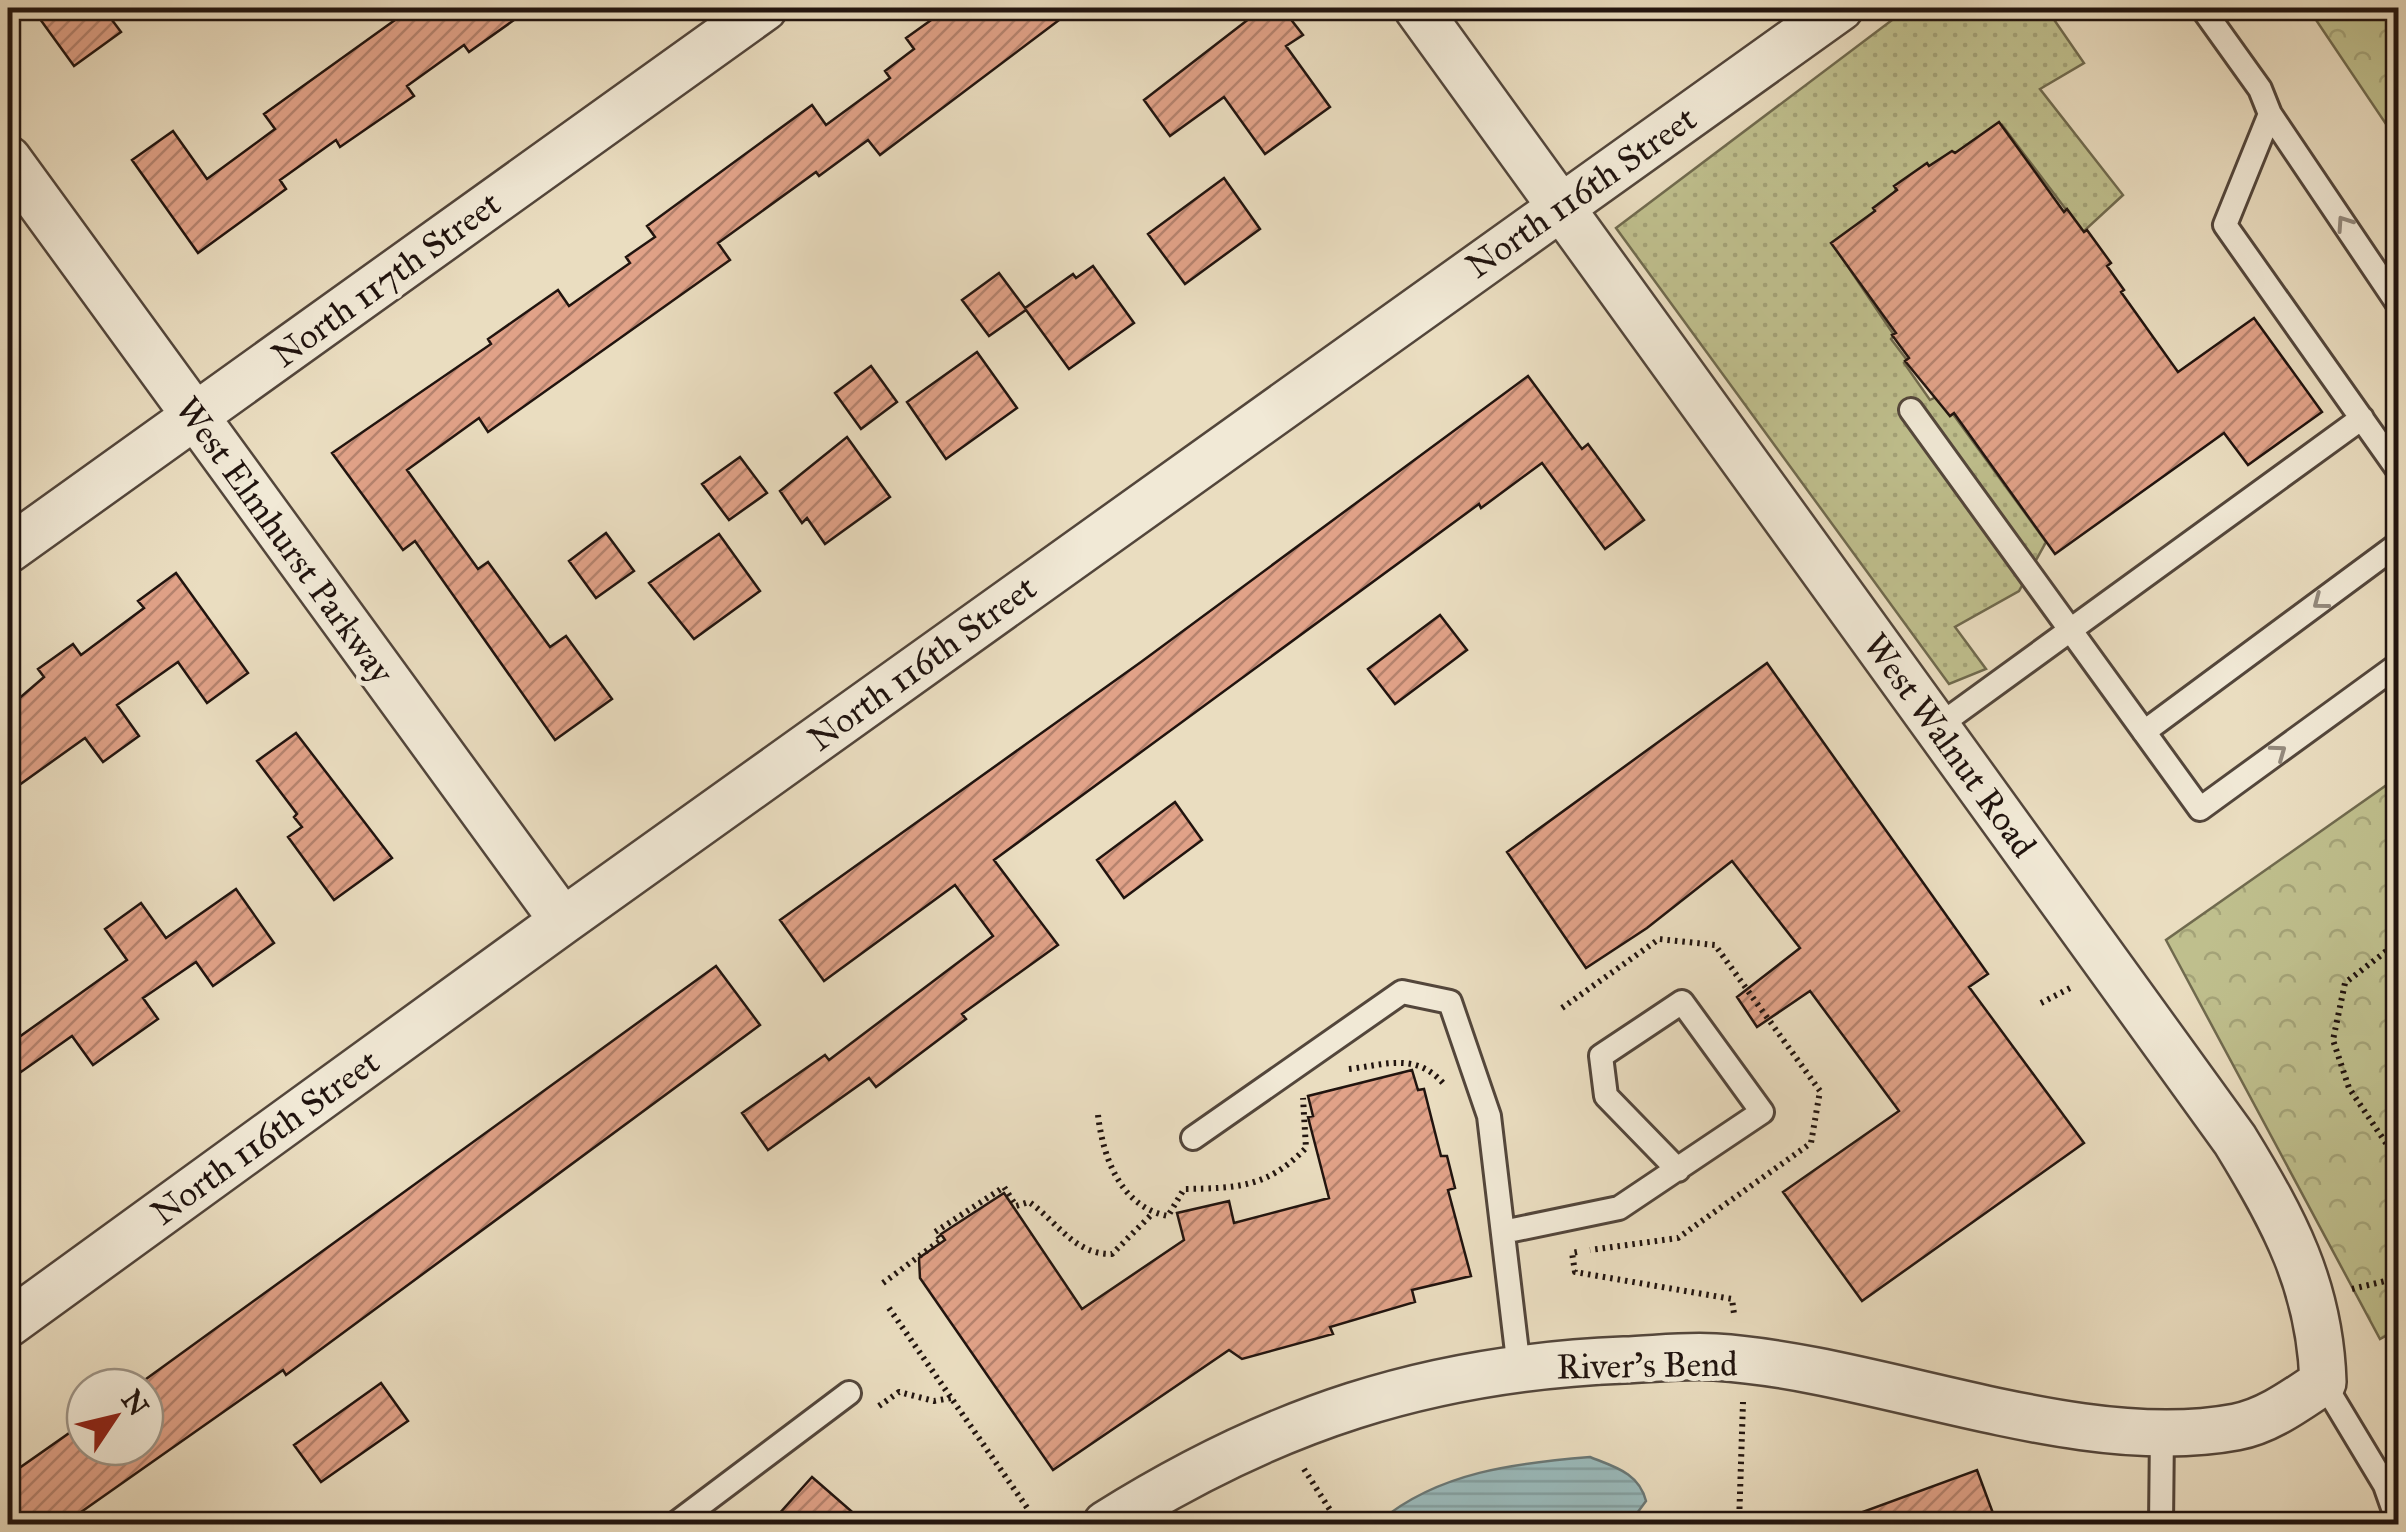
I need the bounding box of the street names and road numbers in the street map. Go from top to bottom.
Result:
street label: North 116th Street [1458,97,1705,288]
street label: North 117th Street [264,182,509,377]
street label: West Elmhurst Parkway [166,389,403,692]
street label: North 116th Street [800,566,1045,760]
street label: West Walnut Road [1854,625,2046,866]
street label: North 116th Street [143,1040,388,1234]
street label: River's Bend [1556,1342,1738,1389]

